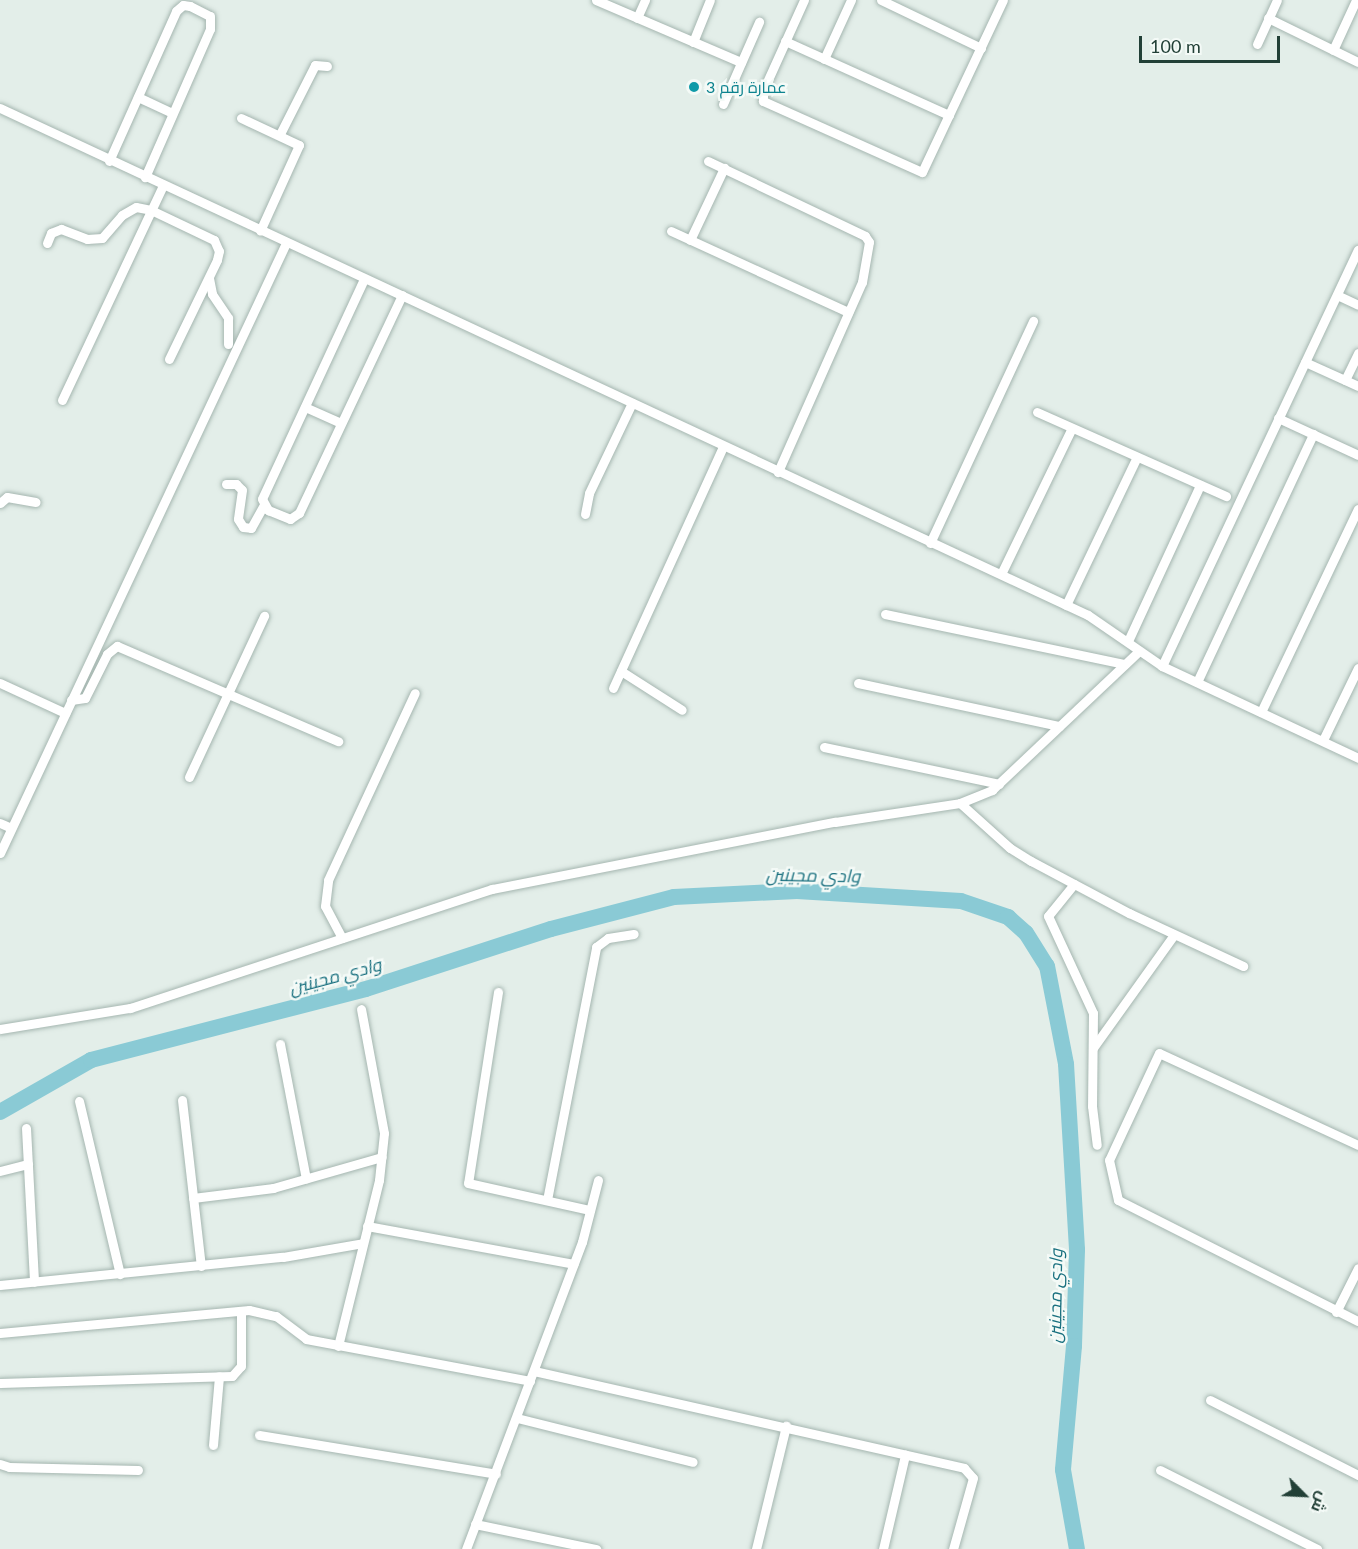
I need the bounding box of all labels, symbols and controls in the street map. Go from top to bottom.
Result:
scale bar [1142,24,1283,62]
text: 100 m [1150,35,1201,57]
place label: عمارة رقم 3 [706,77,786,97]
marker: عمارة رقم 3 [687,80,701,94]
water label: وادي مجينين [766,863,860,887]
water label: وادي مجينين [287,953,383,999]
water label: وادي مجينين [1043,1249,1067,1343]
north arrow [1274,1465,1334,1525]
text: ش [1308,1489,1334,1516]

